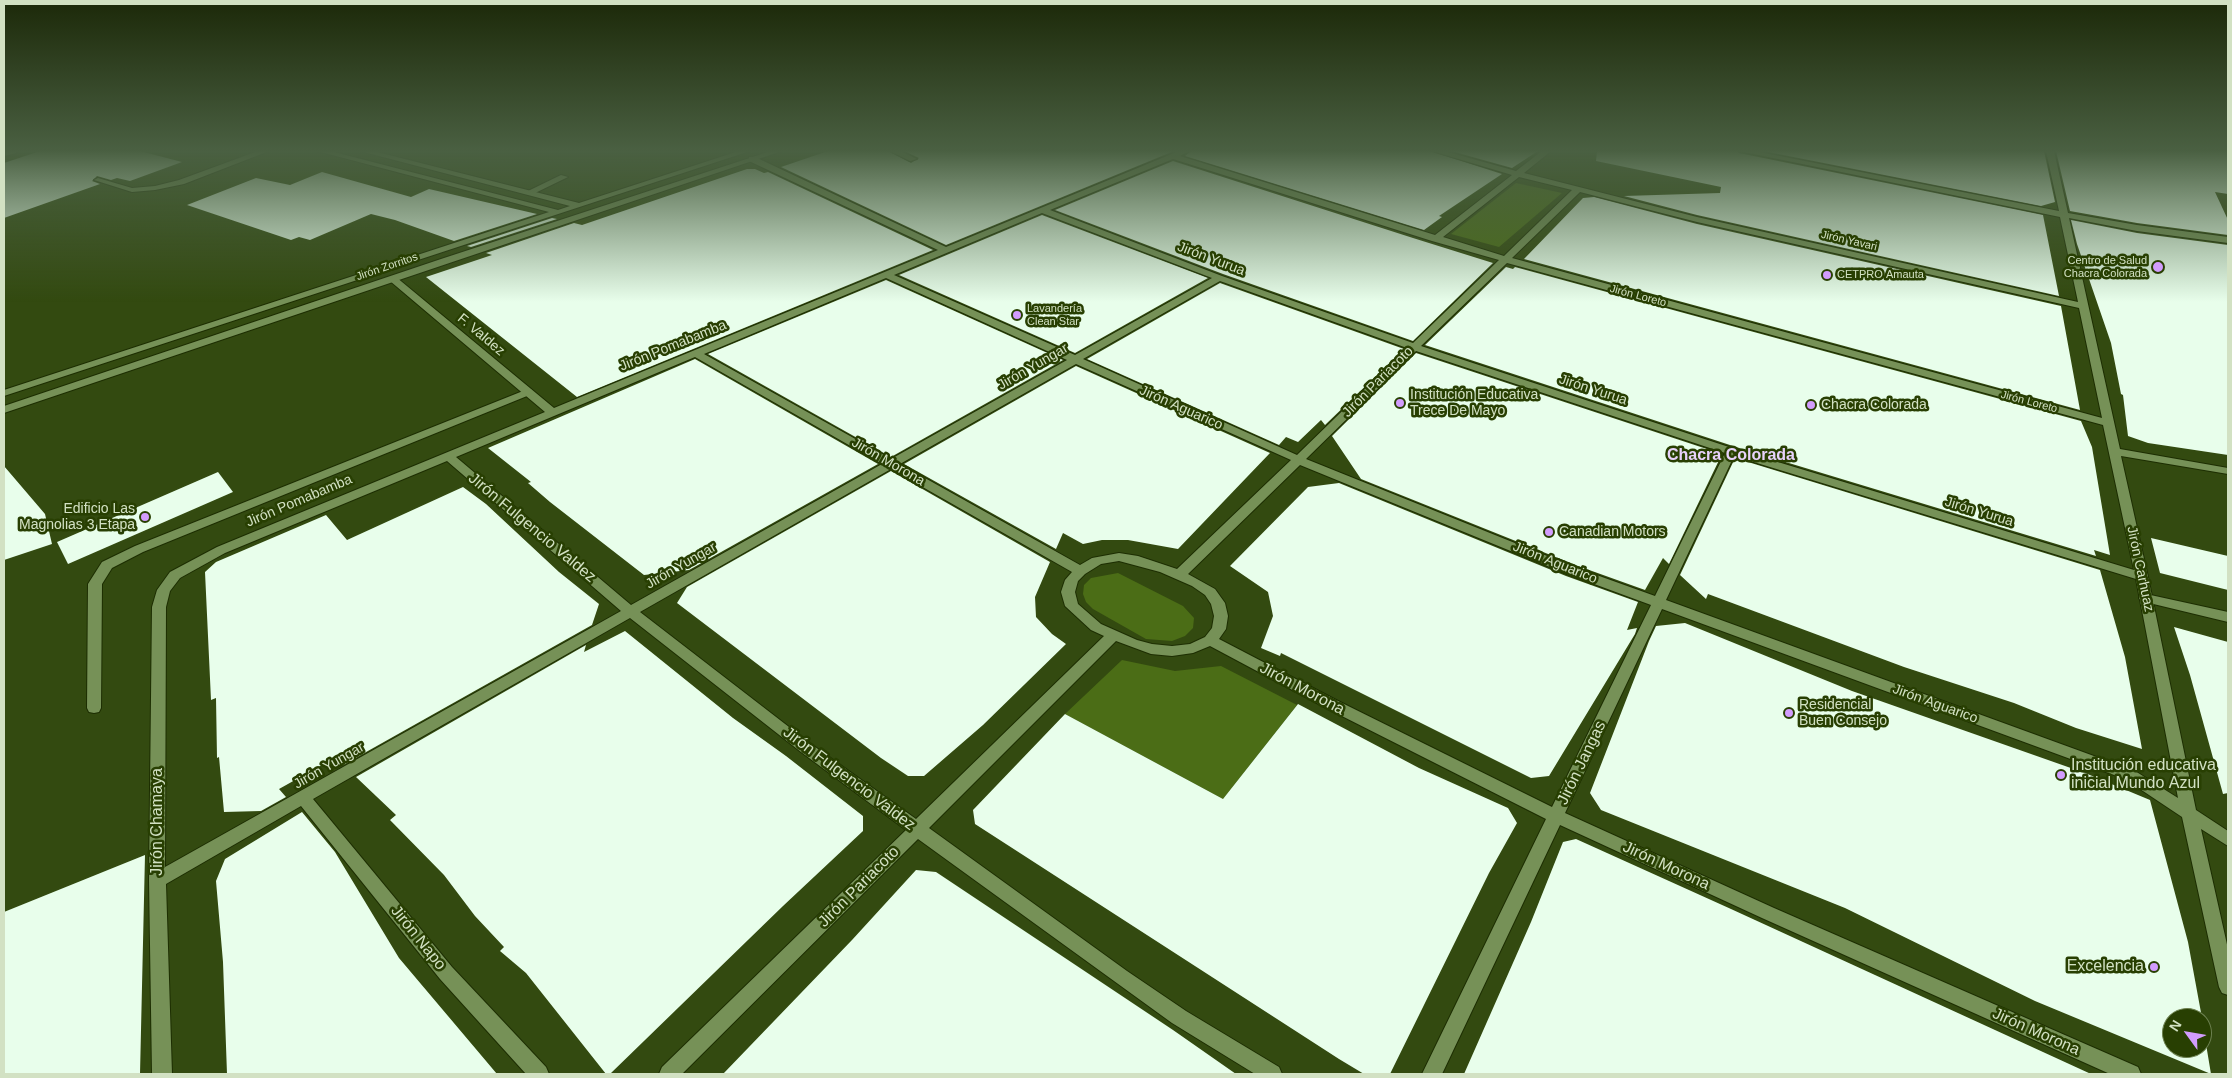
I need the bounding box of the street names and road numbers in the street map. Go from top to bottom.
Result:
street label: Jirón Yavari [1820,228,1878,254]
street label: Jirón Yurua [1175,238,1247,280]
street label: Jirón Zorritos [355,250,419,284]
street label: Jirón Loreto [1608,282,1668,310]
street label: F. Valdez [454,310,508,360]
street label: Jirón Pomabamba [617,317,729,375]
street label: Jirón Yungar [995,340,1071,394]
street label: Jirón Pariacoto [1339,343,1417,421]
street label: Jirón Yurua [1557,371,1629,409]
street label: Jirón Aguarico [1137,382,1225,434]
street label: Jirón Loreto [1999,388,2059,416]
street label: Jirón Morona [848,434,928,490]
street label: Jirón Fulgencio Valdez [464,469,600,587]
street label: Jirón Pomabamba [243,471,355,531]
street label: Jirón Yurua [1943,494,2015,530]
street label: Jirón Carhuaz [2123,525,2157,613]
street label: Jirón Aguarico [1510,538,1600,588]
street label: Jirón Yungar [643,539,719,593]
street label: Jirón Morona [1256,659,1348,719]
street label: Jirón Aguarico [1890,681,1980,727]
street label: Jirón Jangas [1553,718,1611,808]
street label: Jirón Fulgencio Valdez [779,723,919,835]
street label: Jirón Yungar [291,739,367,793]
street label: Jirón Chamaya [148,768,168,876]
street label: Jirón Morona [1620,838,1712,894]
street label: Jirón Pariacoto [814,842,904,932]
street label: Jirón Napo [386,902,450,974]
street label: Jirón Morona [1989,1004,2083,1060]

